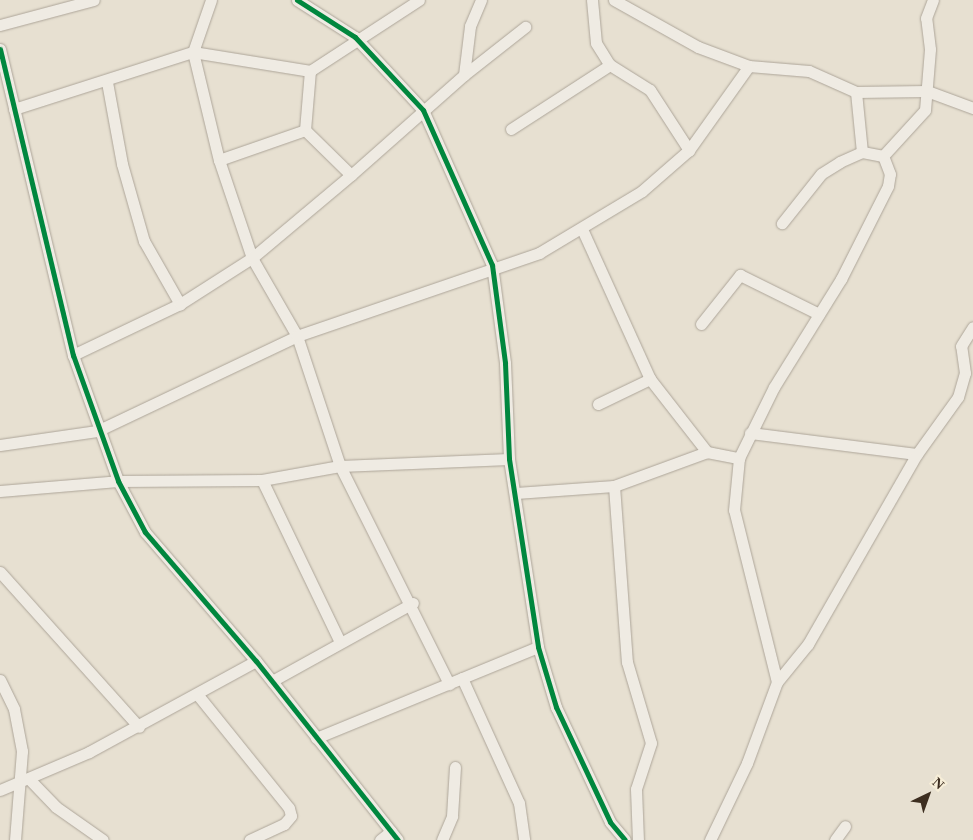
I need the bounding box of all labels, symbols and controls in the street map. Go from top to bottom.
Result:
north arrow [903,770,953,820]
text: N [930,775,947,792]

